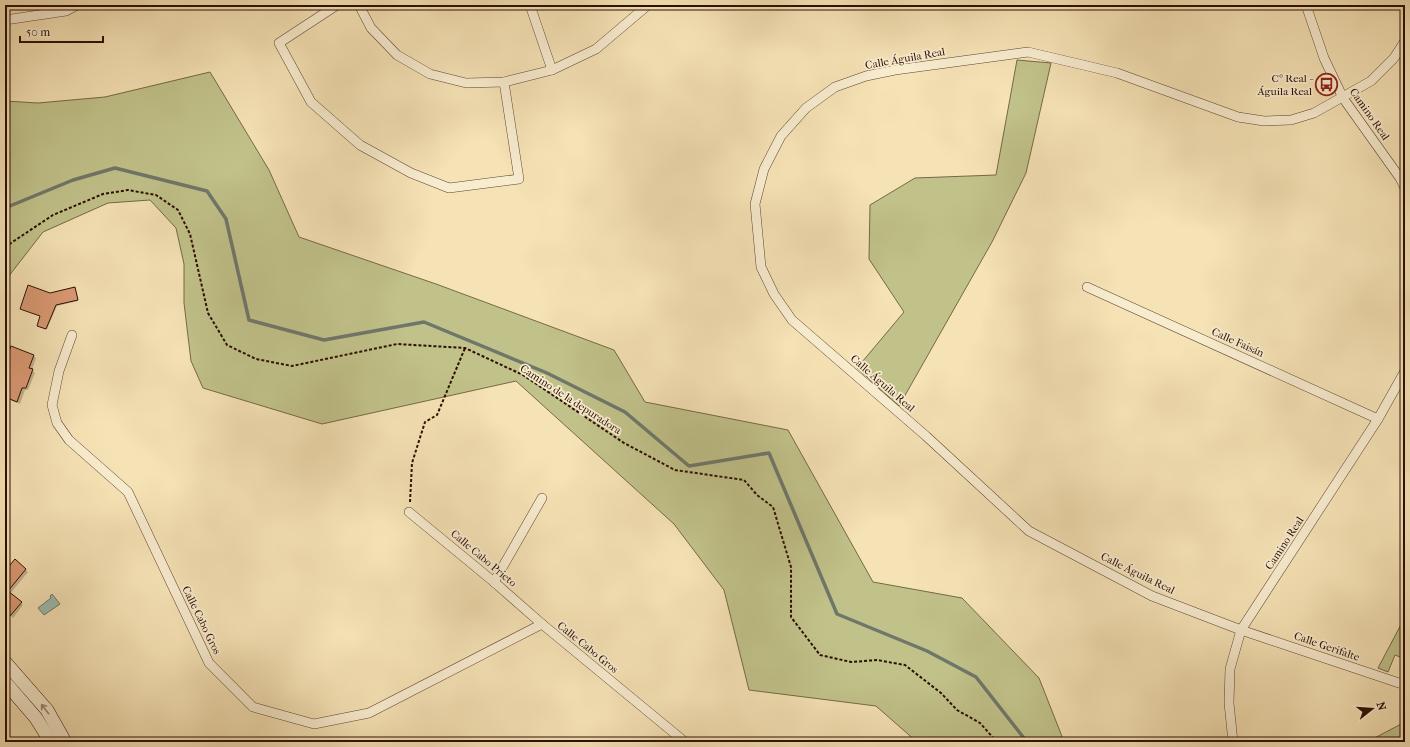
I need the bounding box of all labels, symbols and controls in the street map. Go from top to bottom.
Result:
scale bar [20,18,103,44]
text: 50 m [26,25,50,39]
street label: Calle Águila Real [864,45,946,72]
bus stop icon: Cº Real - Águila Real [1314,71,1340,97]
place label: Cº Real - Águila Real [1256,72,1314,98]
street label: Camino Real [1347,86,1392,143]
street label: Calle Faisán [1210,325,1267,360]
street label: Calle Águila Real [848,352,917,415]
street label: Camino de la depuradora [518,362,625,438]
street label: Camino Real [1262,514,1306,572]
street label: Calle Cabo Prieto [448,527,520,590]
street label: Calle Águila Real [1099,550,1177,597]
street label: Calle Cabo Gros [179,584,224,657]
street label: Calle Cabo Gros [555,619,621,676]
street label: Calle Gerifalte [1292,629,1362,664]
north arrow [1352,689,1392,729]
text: N [1374,700,1389,713]
one-way arrow [41,703,49,714]

